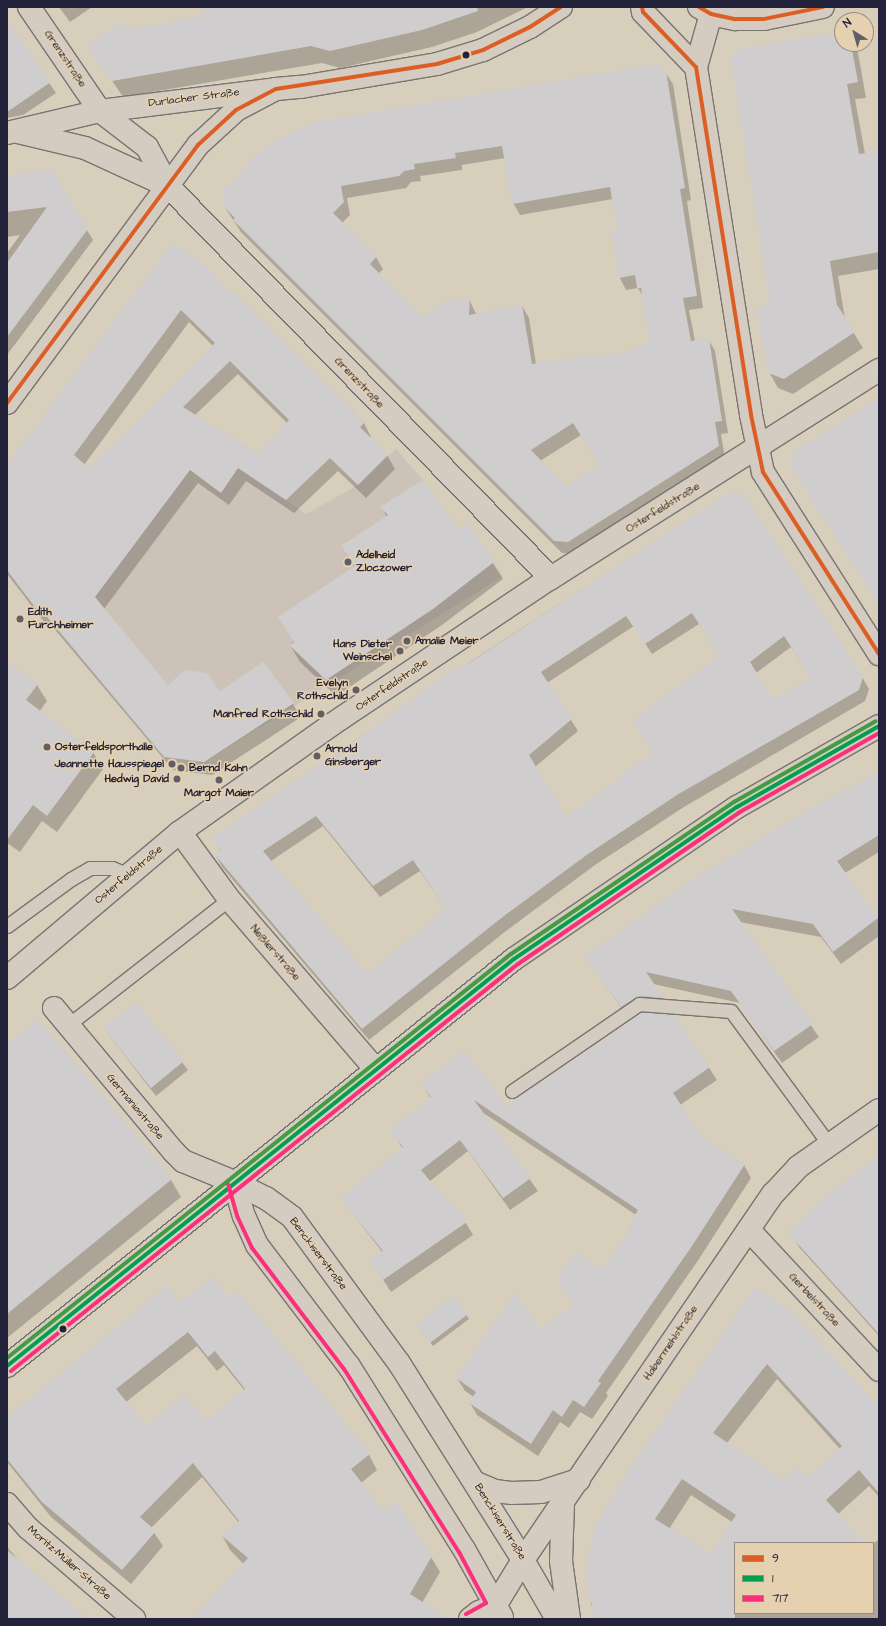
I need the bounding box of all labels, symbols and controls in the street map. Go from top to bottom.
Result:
north arrow [834,12,874,52]
text: N [840,15,854,31]
street label: Grenzstraße [41,28,89,90]
unlabelled marker [461,50,471,60]
street label: Durlacher Straße [148,86,240,110]
street label: Grenzstraße [331,355,387,411]
street label: Osterfeldstraße [624,480,702,536]
place label: Adelheid Zloczower [356,549,412,575]
marker: Adelheid Zloczower [343,557,353,567]
place label: Edith Furchheimer [28,606,93,632]
marker: Edith Furchheimer [15,614,25,624]
place label: Amalie Meier [415,634,479,648]
marker: Amalie Meier [402,636,412,646]
place label: Hans Dieter Weinschel [333,638,392,664]
marker: Hans Dieter Weinschel [395,646,405,656]
street label: Osterfeldstraße [353,656,431,714]
place label: Evelyn Rothschild [297,677,348,703]
marker: Evelyn Rothschild [351,685,361,695]
place label: Manfred Rothschild [213,707,313,721]
marker: Manfred Rothschild [316,709,326,719]
place label: Osterfeldsporthalle [55,740,153,754]
marker: Osterfeldsporthalle [42,742,52,752]
place label: Arnold Ginsberger [325,743,381,769]
marker: Arnold Ginsberger [312,751,322,761]
place label: Jeannette Hausspiegel [54,757,164,771]
marker: Jeannette Hausspiegel [167,759,177,769]
place label: Bernd Kahn [189,761,248,775]
marker: Bernd Kahn [176,763,186,773]
place label: Hedwig David [104,772,169,786]
marker: Hedwig David [172,774,182,784]
marker: Margot Maier [214,775,224,785]
place label: Margot Maier [184,786,254,800]
street label: Osterfeldstraße [92,843,166,907]
street label: Neßlerstraße [247,922,303,984]
street label: Germaniastraße [104,1071,166,1143]
street label: Benckiserstraße [286,1215,350,1293]
street label: Gerbelstraße [786,1270,842,1330]
street label: Habermehlstraße [641,1303,701,1383]
unlabelled marker [58,1324,68,1334]
street label: Benckiserstraße [471,1481,529,1563]
street label: Moritz-Müller-Straße [24,1523,114,1603]
legend [734,1542,874,1614]
text: 9 [772,1550,779,1567]
text: 1 [772,1570,774,1587]
text: 717 [772,1590,788,1607]

